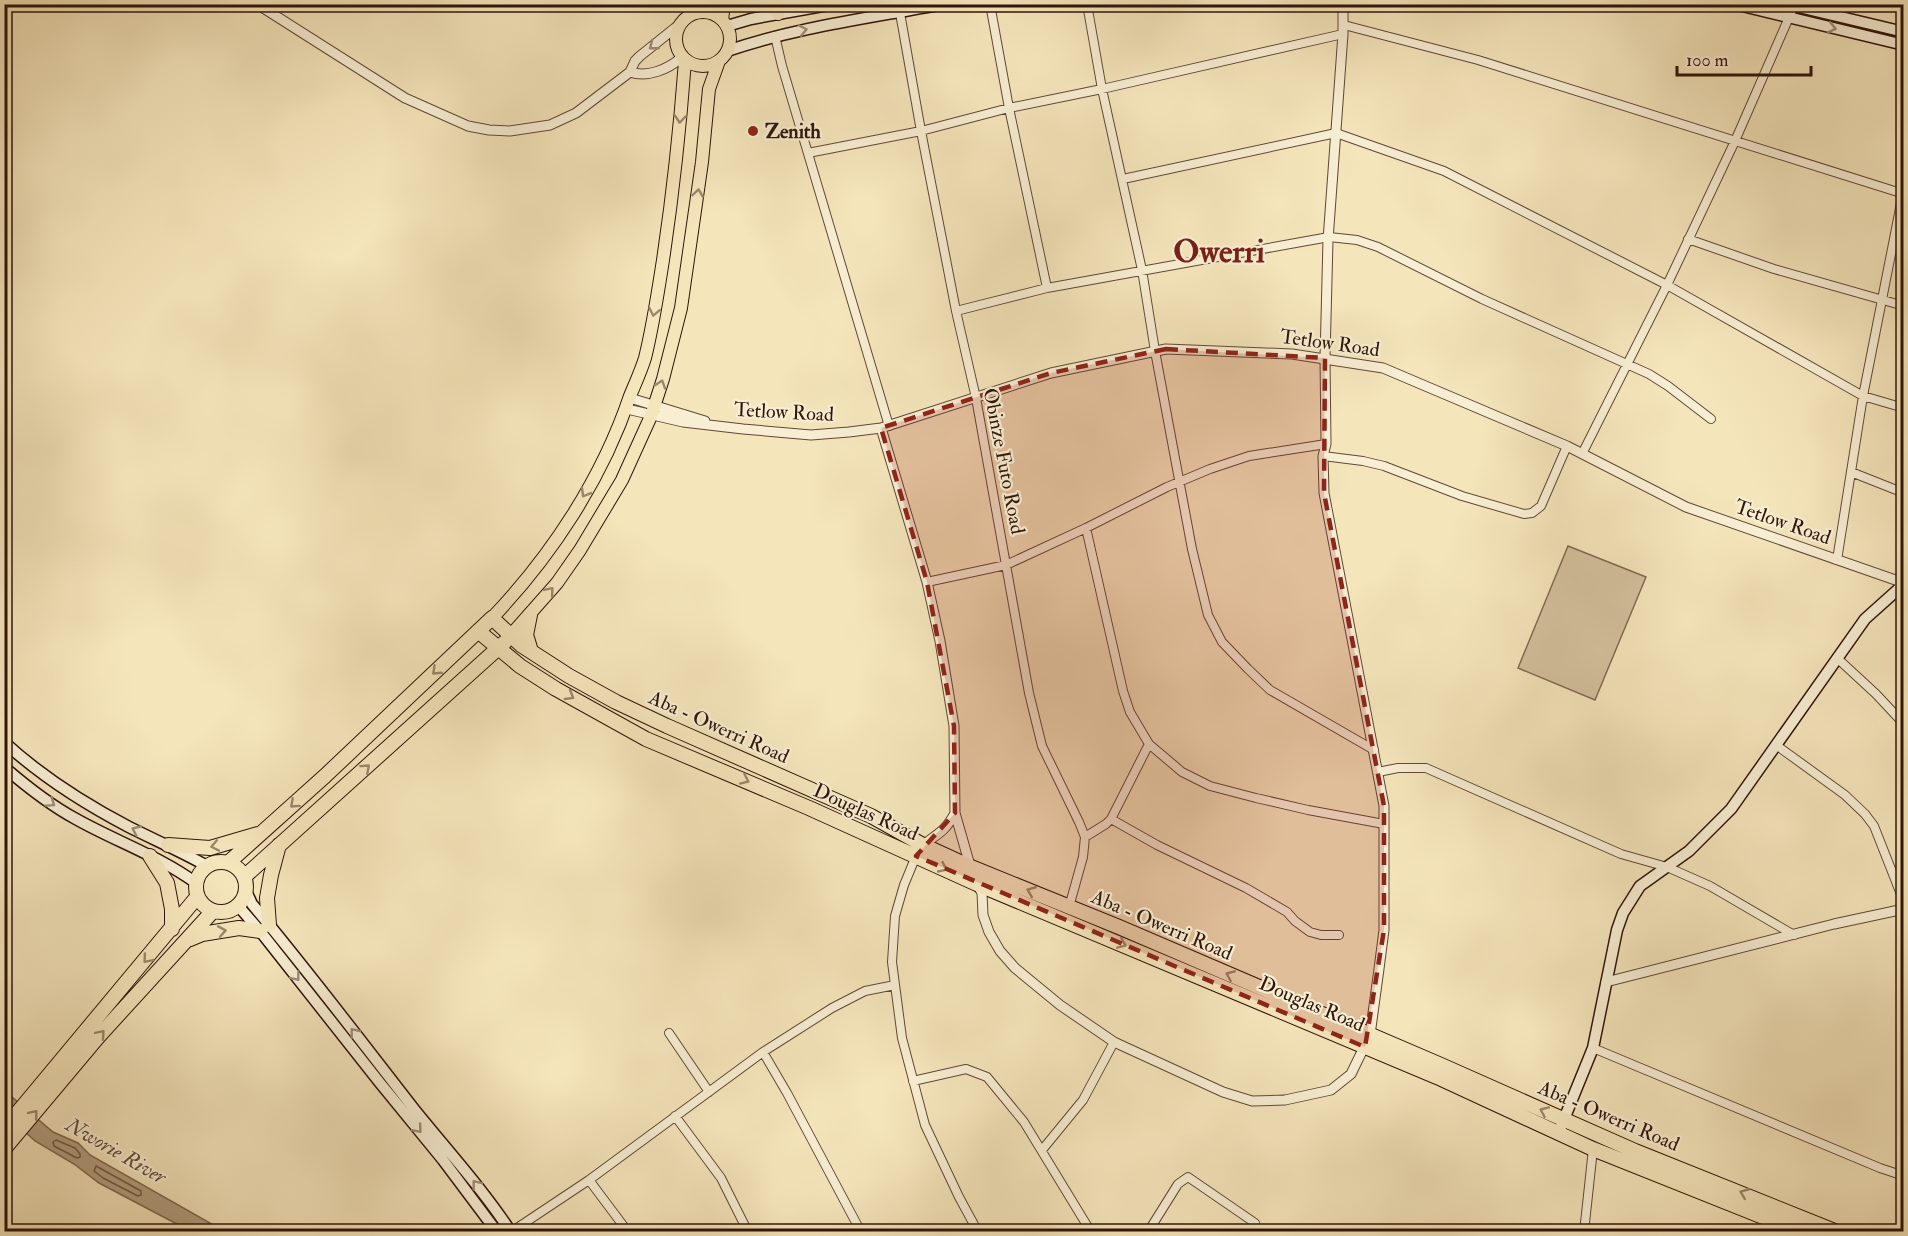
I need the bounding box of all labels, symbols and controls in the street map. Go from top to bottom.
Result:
one-way arrow [1827,20,1837,33]
one-way arrow [798,24,808,37]
one-way arrow [648,38,659,49]
scale bar [1677,39,1810,77]
text: 100 m [1686,49,1729,72]
one-way arrow [674,115,687,124]
place label: Zenith [765,119,821,144]
marker: Zenith [746,124,760,138]
one-way arrow [691,188,704,197]
district label: Owerri [1173,232,1265,272]
one-way arrow [648,307,661,317]
street label: Tetlow Road [1279,324,1381,362]
one-way arrow [654,379,667,390]
street label: Obinze Futo Road [978,386,1030,536]
street label: Tetlow Road [733,397,835,427]
one-way arrow [581,487,592,497]
street label: Tetlow Road [1732,494,1835,550]
one-way arrow [542,587,553,598]
one-way arrow [432,664,443,675]
street label: Aba - Owerri Road [644,685,793,769]
one-way arrow [563,689,574,701]
one-way arrow [359,764,370,775]
one-way arrow [739,773,750,785]
street label: Douglas Road [810,778,923,846]
one-way arrow [44,796,55,807]
one-way arrow [290,797,300,808]
one-way arrow [132,826,143,838]
one-way arrow [210,838,220,851]
one-way arrow [936,860,947,872]
street label: Aba - Owerri Road [1087,884,1236,966]
one-way arrow [1026,886,1037,898]
one-way arrow [217,925,227,938]
one-way arrow [1116,937,1127,949]
one-way arrow [143,952,154,963]
one-way arrow [1226,970,1237,982]
one-way arrow [288,971,299,982]
street label: Douglas Road [1255,971,1369,1038]
one-way arrow [351,1028,362,1039]
one-way arrow [94,1030,105,1041]
street label: Aba - Owerri Road [1534,1075,1683,1157]
one-way arrow [1539,1107,1550,1119]
one-way arrow [26,1110,37,1121]
water label: Nworie River [60,1111,172,1191]
one-way arrow [411,1122,422,1133]
one-way arrow [473,1180,484,1191]
one-way arrow [1739,1188,1750,1200]

